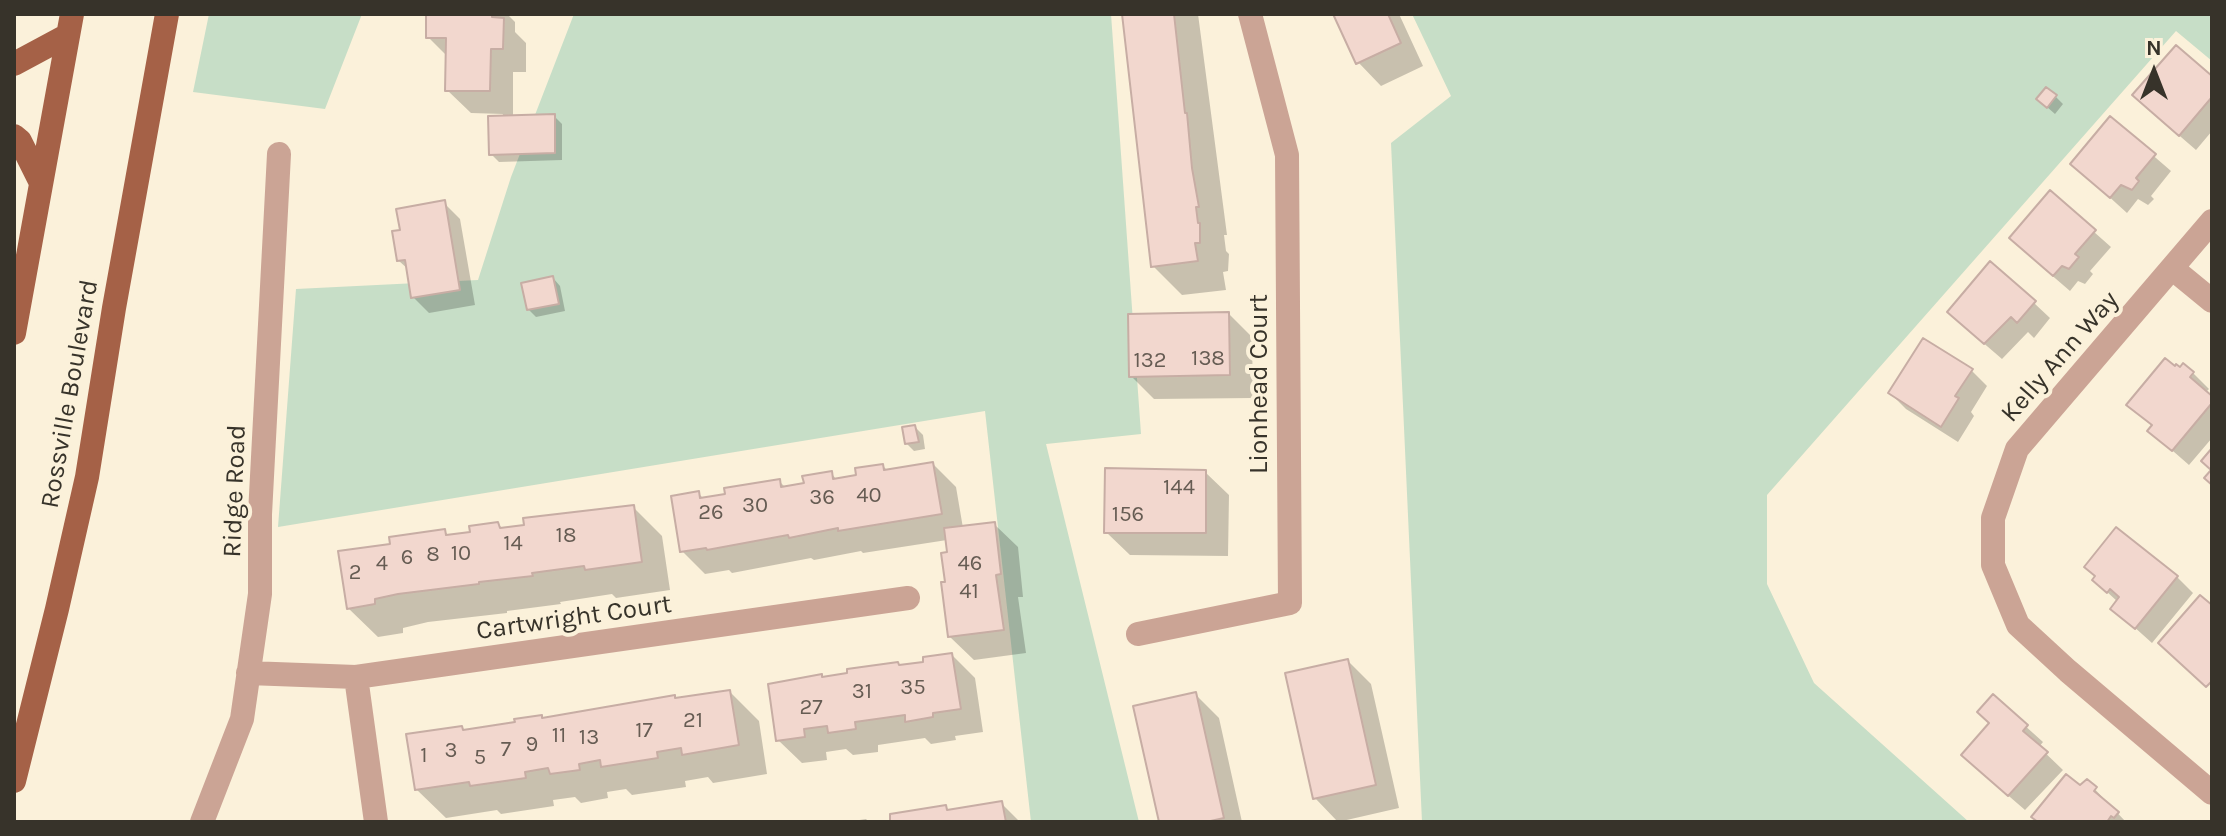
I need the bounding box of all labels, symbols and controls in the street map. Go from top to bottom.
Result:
north arrow [2114,32,2194,112]
text: N [2146,35,2162,61]
street label: Rossville Boulevard [35,277,105,511]
street label: Kelly Ann Way [1995,285,2125,429]
street label: Lionhead Court [1244,294,1276,474]
house number: 138 [1191,346,1225,372]
house number: 132 [1133,348,1167,374]
street label: Ridge Road [217,424,253,558]
house number: 144 [1163,475,1195,501]
house number: 40 [856,483,882,509]
house number: 36 [809,485,835,511]
house number: 30 [742,493,768,519]
house number: 26 [698,500,724,526]
house number: 156 [1112,502,1144,528]
house number: 18 [556,523,576,549]
house number: 14 [503,531,523,557]
house number: 10 [451,541,471,567]
house number: 8 [426,542,440,568]
house number: 6 [401,545,413,571]
house number: 4 [376,551,388,577]
house number: 46 [958,551,982,577]
house number: 2 [349,560,361,586]
house number: 41 [959,579,979,605]
street label: Cartwright Court [474,589,674,647]
house number: 35 [900,675,926,701]
house number: 31 [852,679,872,705]
house number: 27 [799,695,823,721]
house number: 21 [683,708,703,734]
house number: 17 [635,718,653,744]
house number: 11 [552,723,566,749]
house number: 13 [579,725,599,751]
house number: 9 [526,732,538,758]
house number: 7 [501,737,511,763]
house number: 3 [445,738,457,764]
house number: 1 [420,743,428,769]
house number: 5 [474,745,486,771]

